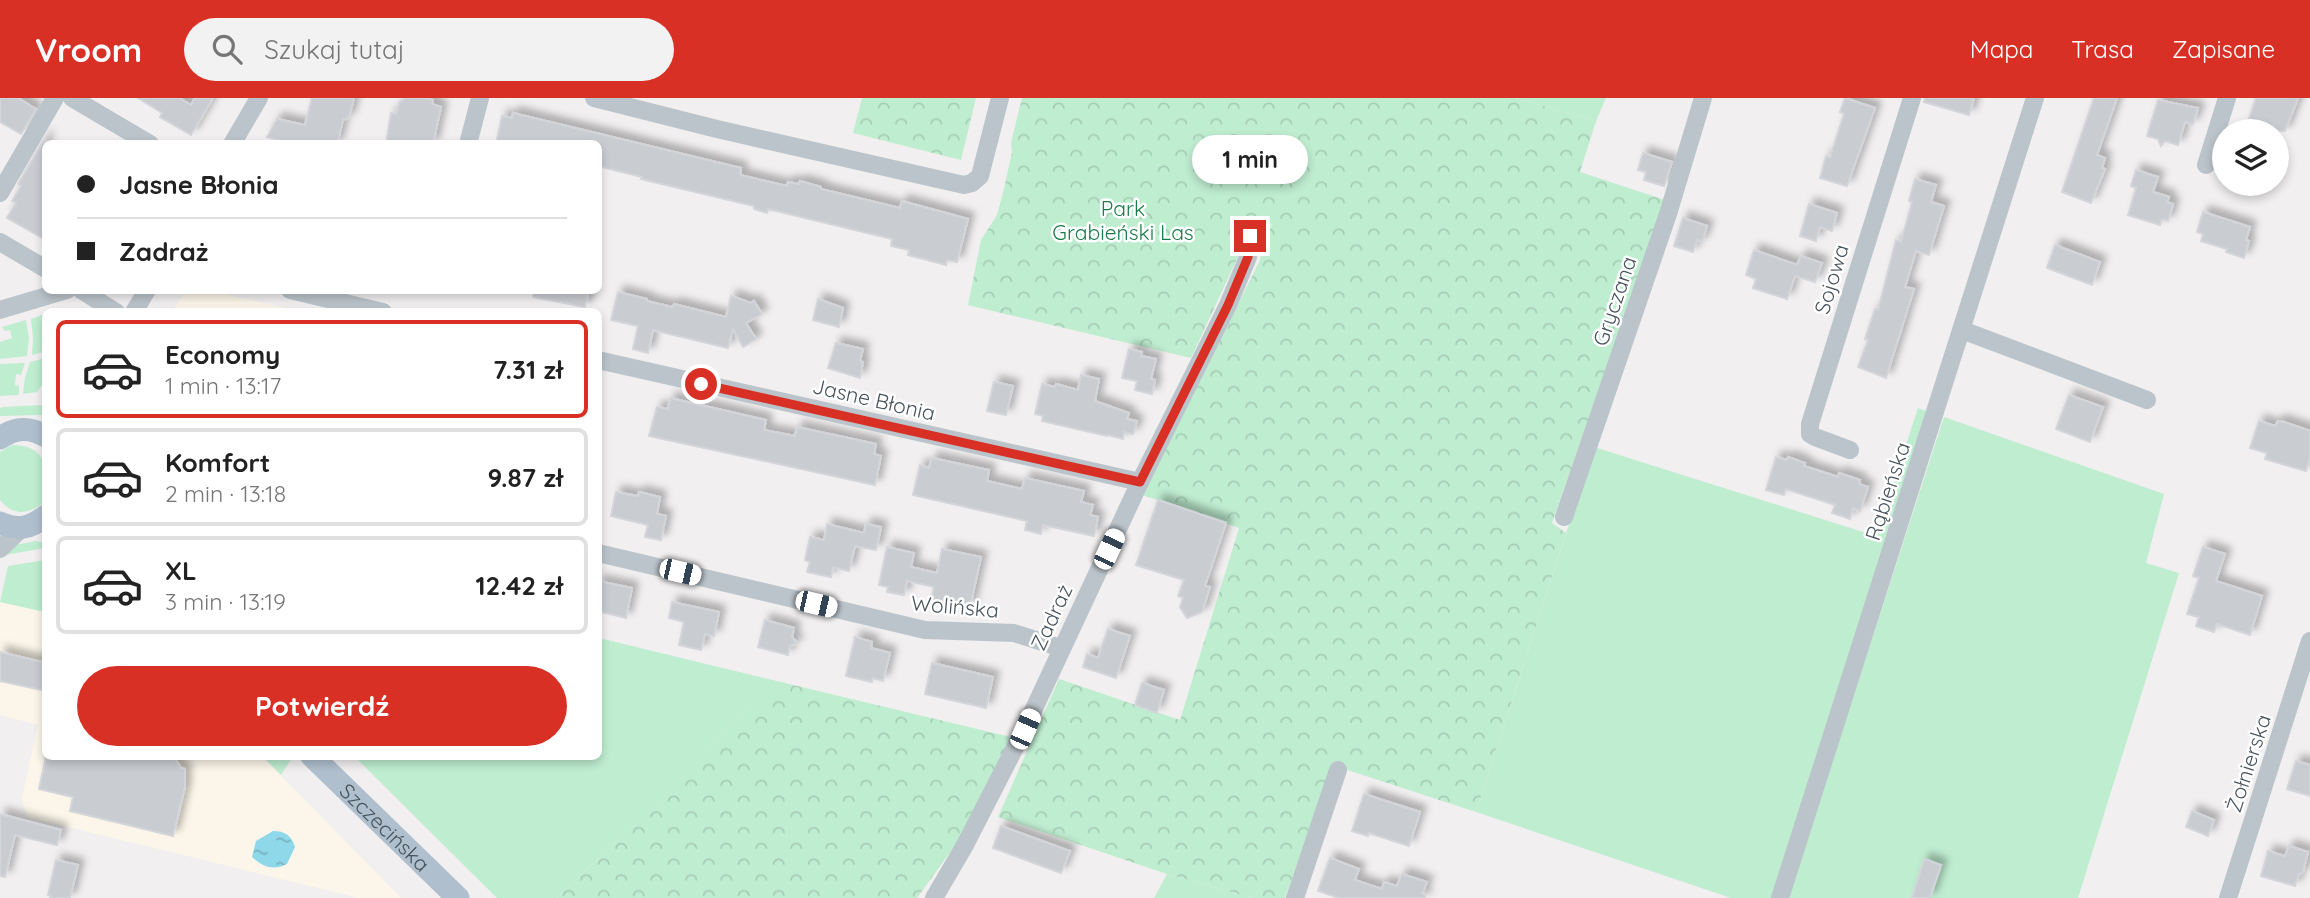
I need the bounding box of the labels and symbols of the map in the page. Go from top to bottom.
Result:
callout: 1 min [1192,135,1308,184]
park label: Park Grabieński Las [1052,195,1194,245]
route end [1234,220,1266,252]
street label: Sojowa [1808,241,1854,317]
street label: Gryczana [1587,253,1641,349]
route start [685,368,717,400]
street label: Jasne Błonia [810,372,938,426]
street label: Rąbieńska [1859,439,1915,543]
car [1091,526,1128,572]
car [658,557,703,587]
street label: Zadraż [1025,580,1077,654]
car [794,589,839,619]
street label: Wolińska [910,589,1000,623]
car [1007,706,1044,752]
street label: Żołnierska [2220,711,2276,815]
street label: Szczecińska [335,778,436,877]

